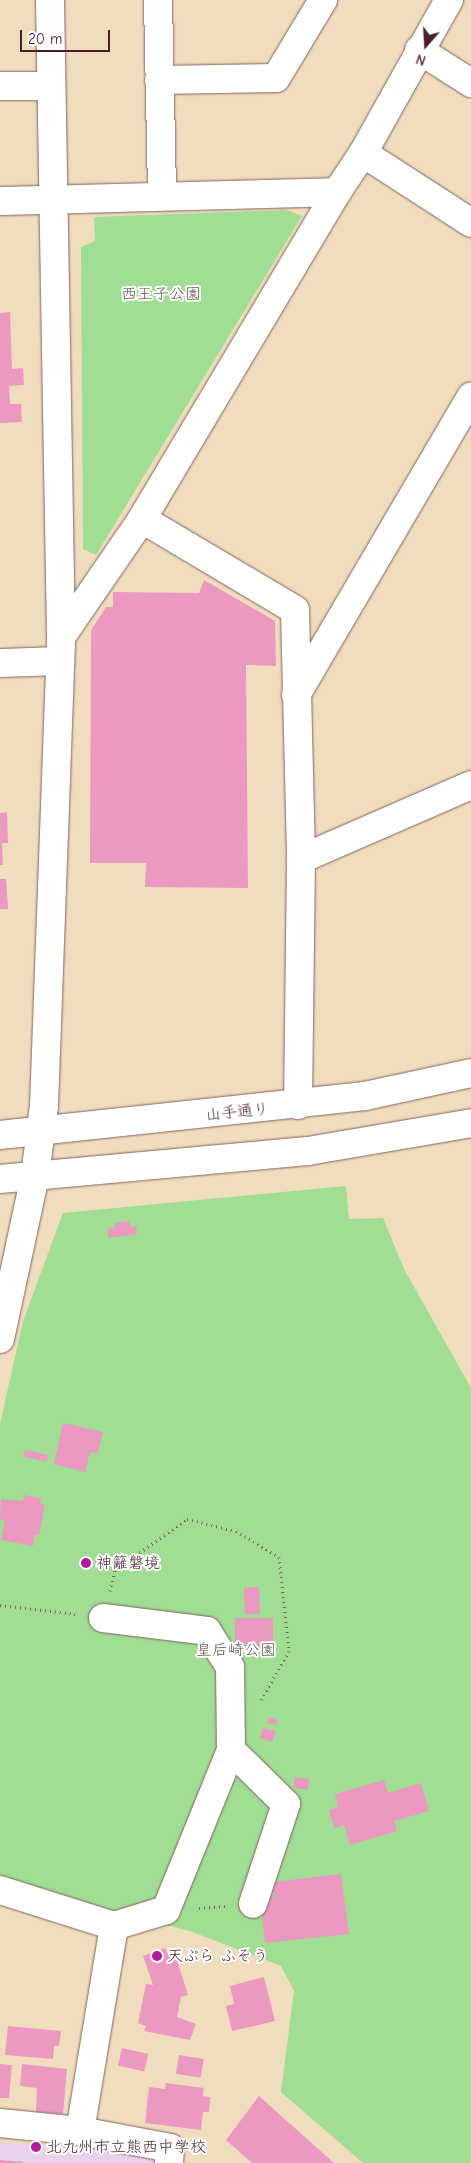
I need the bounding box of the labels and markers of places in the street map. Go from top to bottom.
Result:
place label: 神籬磐境 [96,1553,160,1573]
marker: 神籬磐境 [80,1557,92,1569]
place label: 天ぷら ふそう [167,1946,268,1966]
marker: 天ぷら ふそう [151,1950,163,1962]
place label: 北九州市立熊西中学校 [46,2137,206,2157]
marker: 北九州市立熊西中学校 [30,2141,42,2153]

